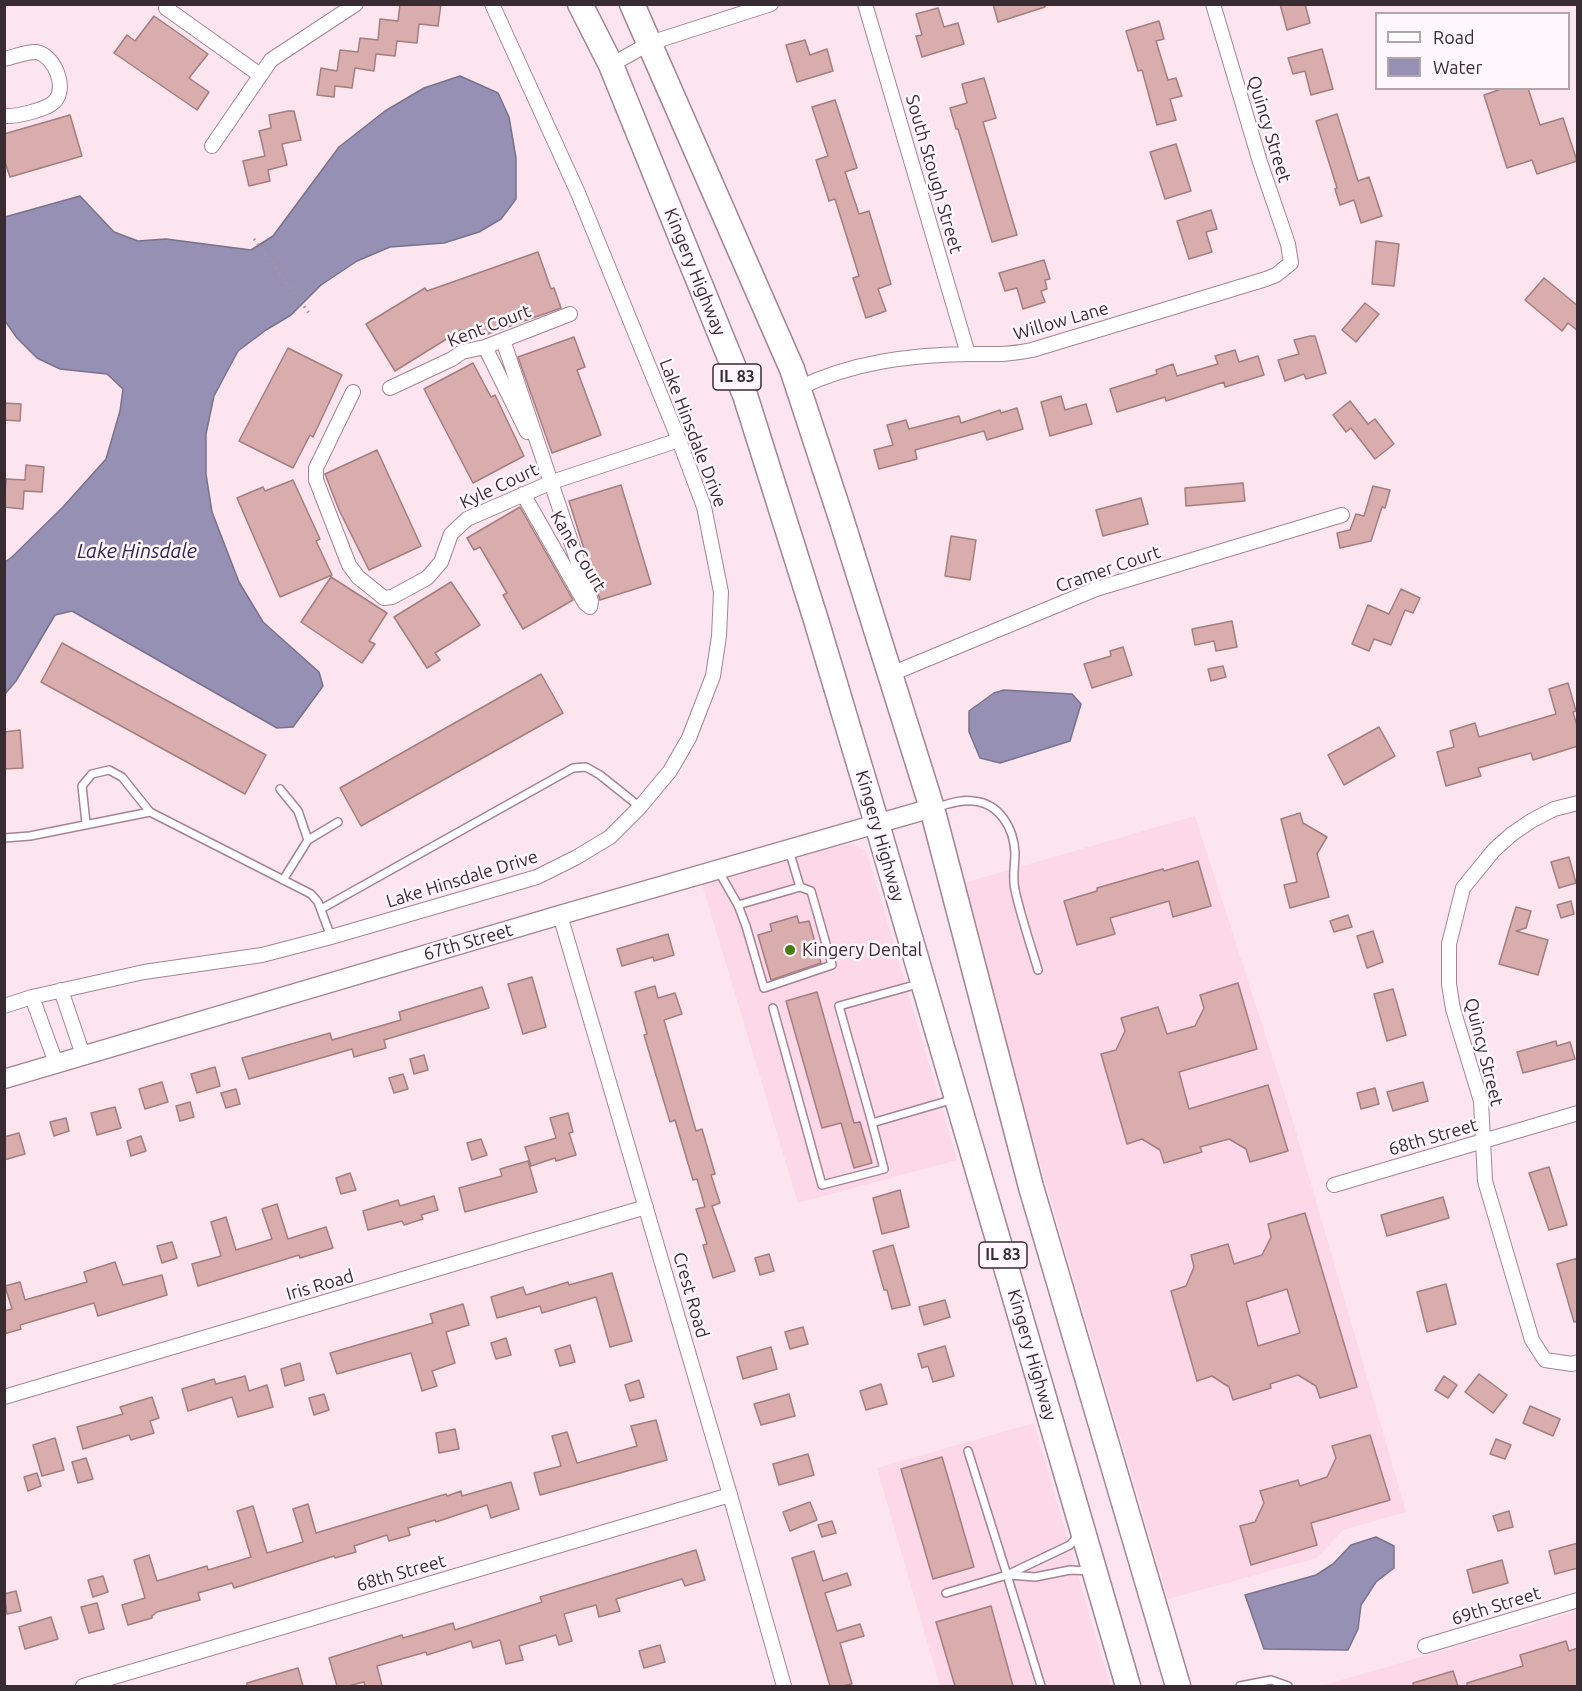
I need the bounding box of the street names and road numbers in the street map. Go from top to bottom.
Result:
street label: Quincy Street [1243,73,1295,185]
street label: South Stough Street [901,92,967,256]
street label: Kingery Highway [660,205,730,339]
street label: Willow Lane [1011,297,1111,345]
street label: Kent Court [444,300,534,352]
street label: Lake Hinsdale Drive [655,356,731,510]
road number: IL 83 [713,364,761,390]
street label: Kyle Court [456,458,542,514]
street label: Kane Court [546,507,610,595]
street label: Cramer Court [1053,541,1163,597]
street label: Kingery Highway [851,768,909,904]
street label: Lake Hinsdale Drive [384,846,540,912]
street label: 67th Street [421,919,515,965]
street label: Quincy Street [1460,996,1508,1108]
street label: 68th Street [1386,1114,1480,1160]
road number: IL 83 [979,1242,1027,1268]
street label: Crest Road [668,1250,714,1340]
street label: Iris Road [284,1265,356,1305]
street label: Kingery Highway [1003,1287,1061,1423]
street label: 68th Street [354,1550,448,1596]
street label: 69th Street [1449,1582,1543,1630]

